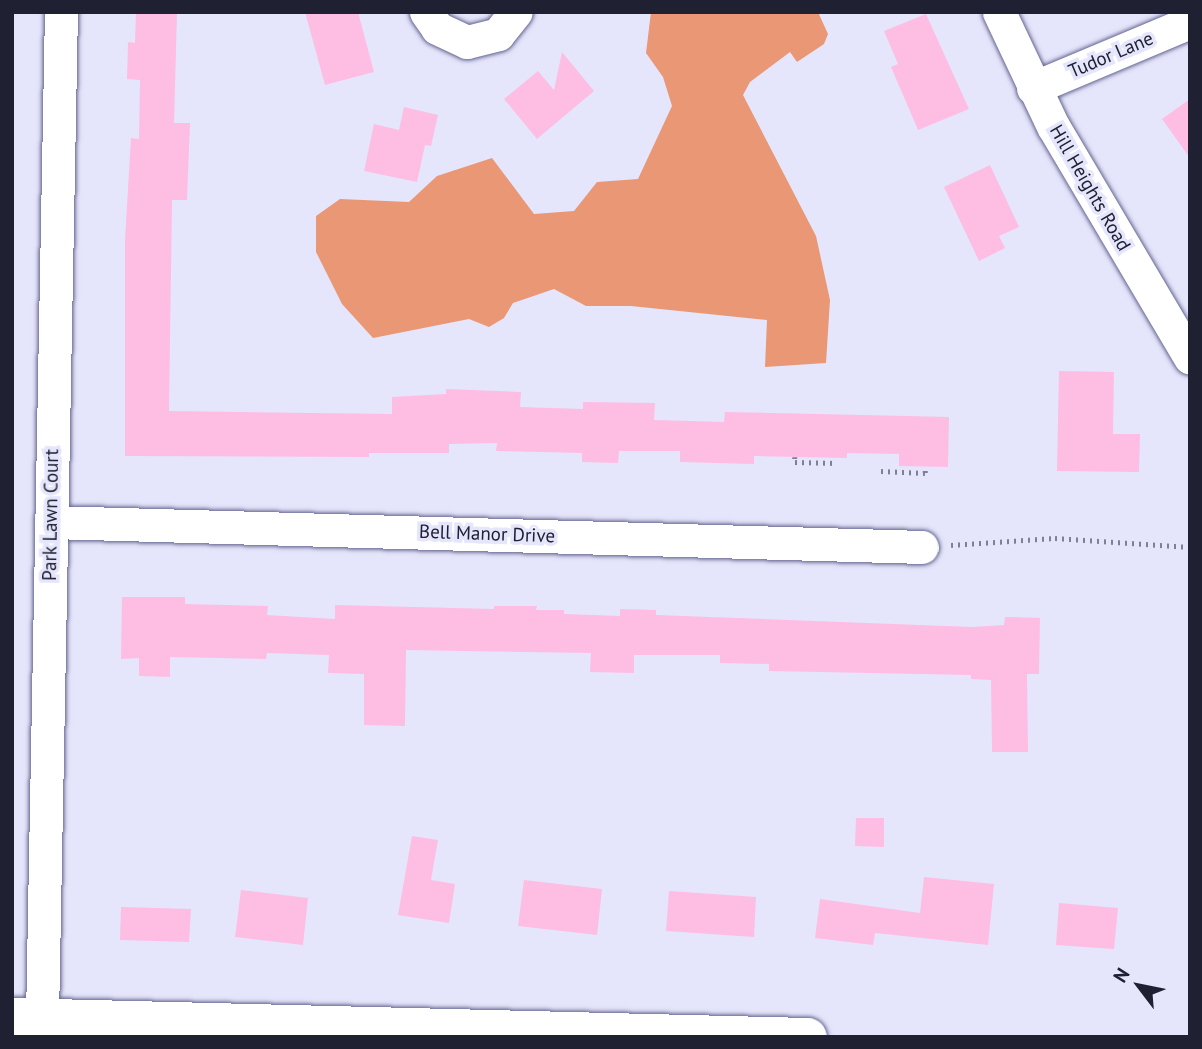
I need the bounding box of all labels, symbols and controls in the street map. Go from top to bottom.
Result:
street label: Tudor Lane [1065,27,1157,83]
street label: Hill Heights Road [1045,121,1135,255]
street label: Park Lawn Court [38,449,64,581]
street label: Bell Manor Drive [419,520,555,548]
north arrow [1104,951,1174,1021]
text: N [1108,963,1135,987]

